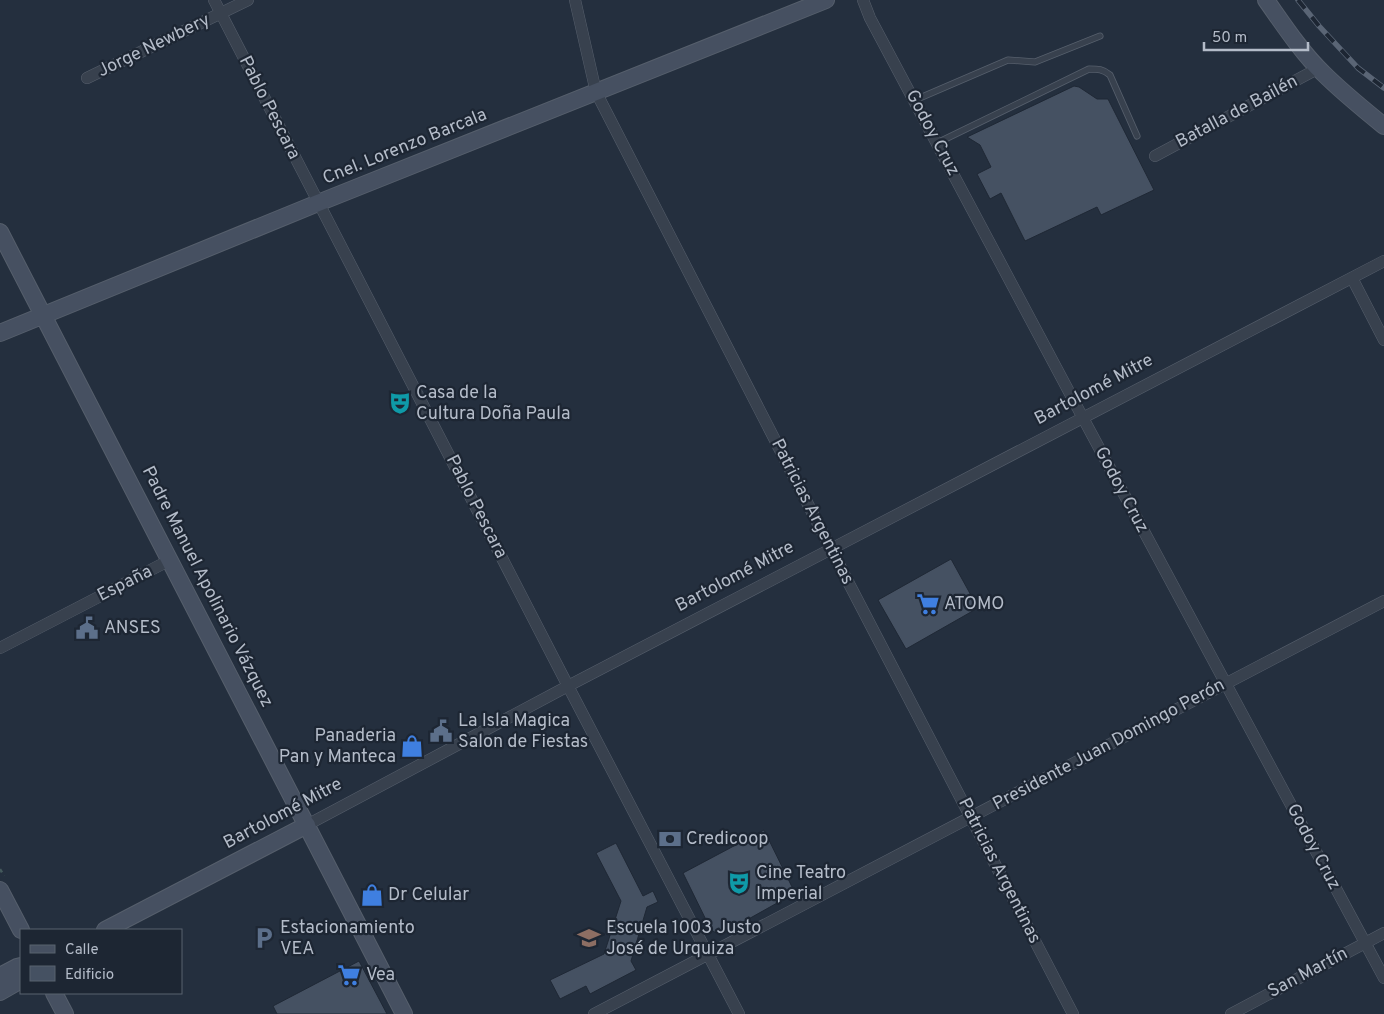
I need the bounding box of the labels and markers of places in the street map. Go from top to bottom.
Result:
place label: Casa de la Cultura Doña Paula [416,382,570,426]
theatre icon: Casa de la Cultura Doña Paula [387,390,413,416]
supermarket icon: ATOMO [915,591,941,617]
place label: ATOMO [944,593,1004,616]
public building icon: ANSES [74,615,100,641]
place label: ANSES [104,617,161,640]
place label: La Isla Magica Salon de Fiestas [458,710,588,754]
public building icon: La Isla Magica Salon de Fiestas [428,718,454,744]
place label: Panaderia Pan y Manteca [279,725,396,769]
shop icon: Panaderia Pan y Manteca [399,733,425,759]
bank icon: Credicoop [657,826,683,852]
place label: Credicoop [686,828,769,851]
place label: Cine Teatro Imperial [756,862,846,906]
theatre icon: Cine Teatro Imperial [726,870,752,896]
shop icon: Dr Celular [359,882,385,908]
place label: Dr Celular [388,884,469,907]
place label: Estacionamiento VEA [280,917,415,961]
place label: Escuela 1003 Justo José de Urquiza [606,917,761,961]
parking icon: Estacionamiento VEA [251,925,277,951]
school or university icon: Escuela 1003 Justo José de Urquiza [576,925,602,951]
supermarket icon: Vea [336,962,362,988]
place label: Vea [366,964,395,987]

